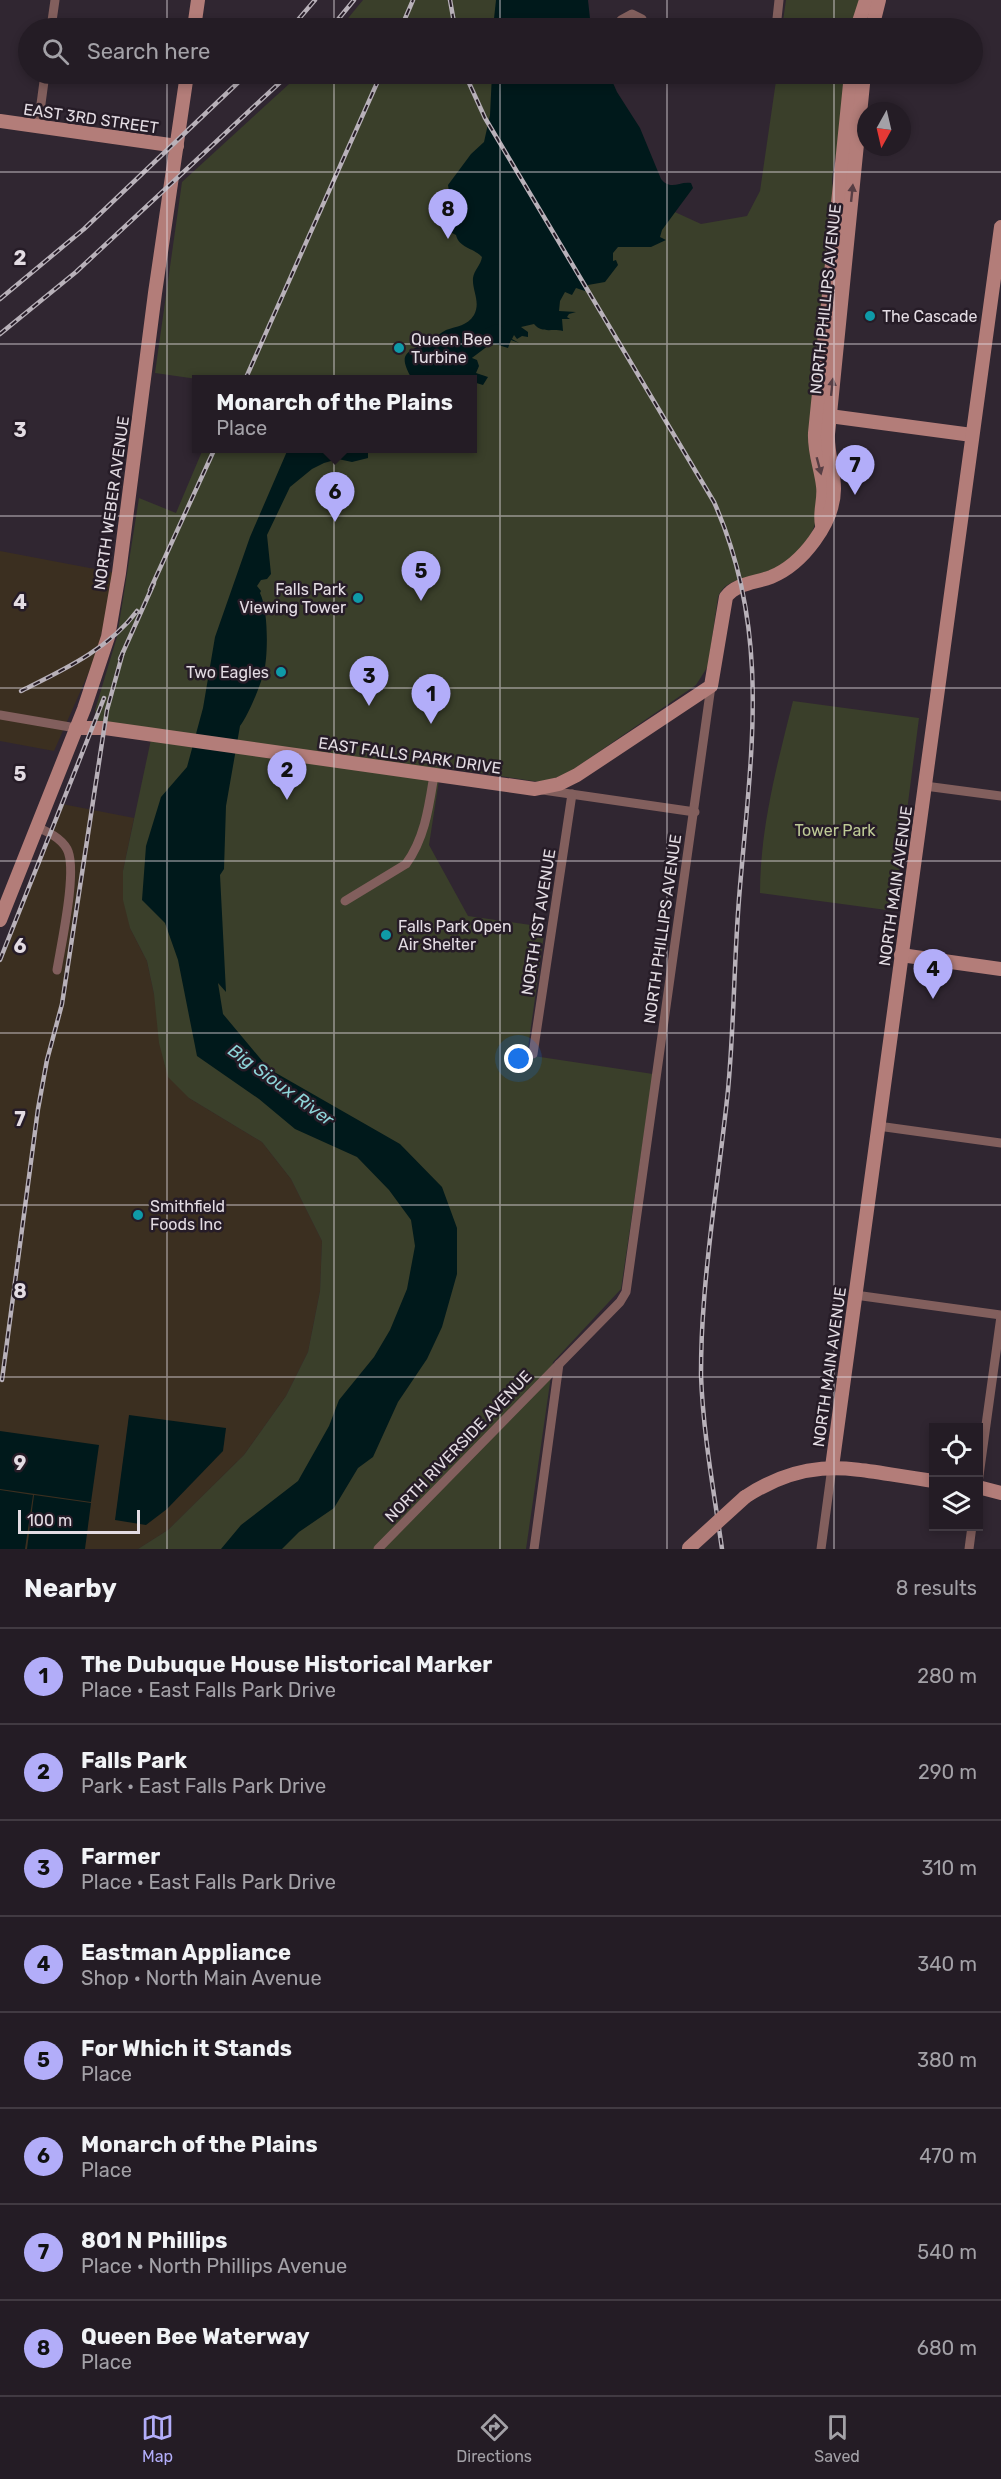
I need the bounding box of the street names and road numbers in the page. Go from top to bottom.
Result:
street label: EAST 3RD STREET [22,100,160,137]
street label: NORTH PHILLIPS AVENUE [806,203,845,395]
street label: NORTH WEBER AVENUE [90,415,133,591]
street label: EAST FALLS PARK DRIVE [317,733,503,778]
street label: NORTH MAIN AVENUE [875,805,916,967]
street label: NORTH PHILLIPS AVENUE [640,833,685,1025]
street label: NORTH 1ST AVENUE [518,847,559,997]
street label: NORTH MAIN AVENUE [809,1286,850,1448]
street label: NORTH RIVERSIDE AVENUE [381,1367,536,1526]

